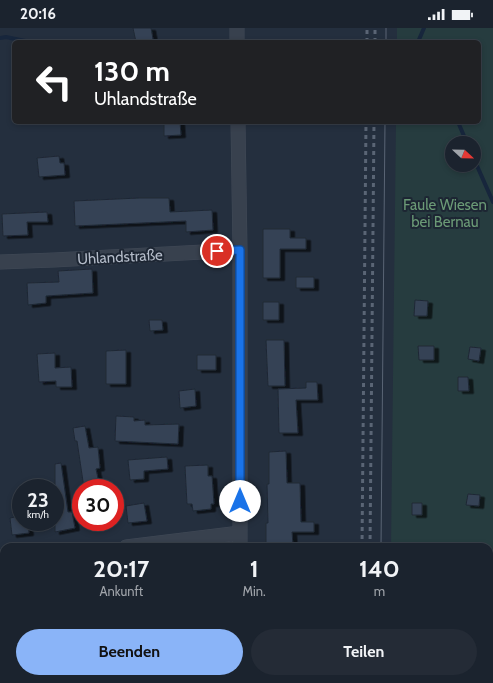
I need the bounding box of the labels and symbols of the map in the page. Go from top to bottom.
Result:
north arrow [445,136,481,172]
park label: Faule Wiesen bei Bernau [403,196,487,231]
pin [200,234,234,268]
street label: Uhlandstraße [77,246,164,268]
speed limit sign: 30 [72,479,124,531]
position arrow [219,480,261,522]

